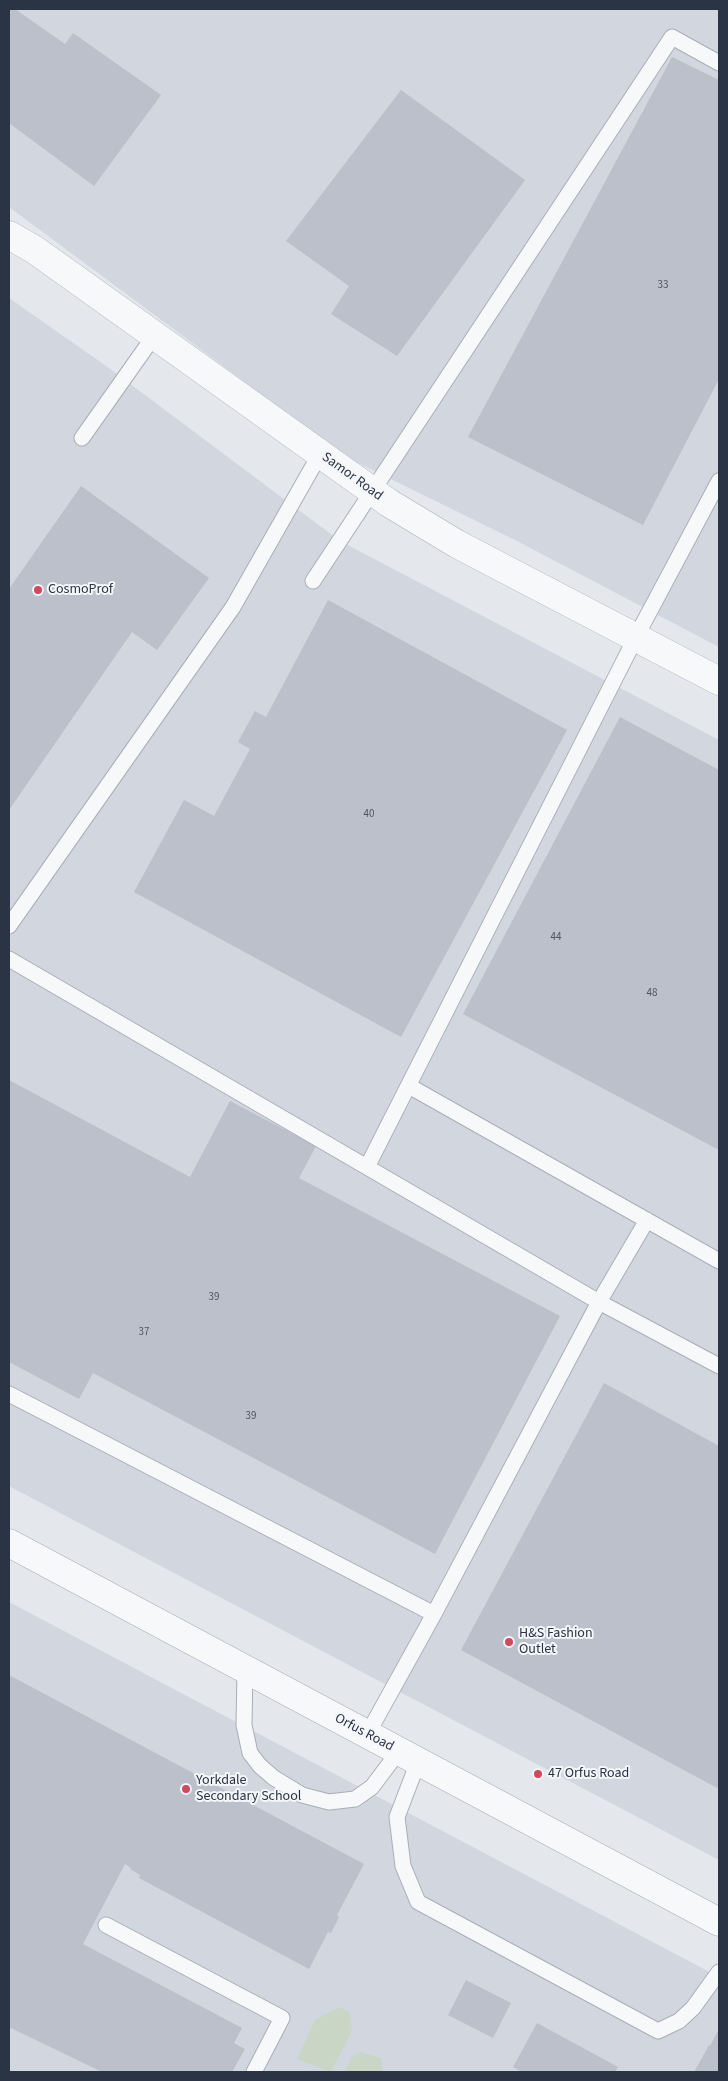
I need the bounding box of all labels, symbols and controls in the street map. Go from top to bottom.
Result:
house number: 33 [658,279,668,293]
street label: Samor Road [318,449,386,505]
place label: CosmoProf [48,582,113,598]
marker: CosmoProf [32,584,44,596]
house number: 40 [364,808,374,822]
house number: 44 [551,931,561,945]
house number: 48 [647,987,657,1001]
house number: 39 [209,1291,219,1305]
house number: 37 [139,1326,149,1340]
house number: 39 [246,1410,256,1424]
place label: H&S Fashion Outlet [519,1626,593,1658]
marker: H&S Fashion Outlet [503,1636,515,1648]
street label: Orfus Road [332,1710,396,1756]
place label: 47 Orfus Road [548,1766,629,1782]
marker: 47 Orfus Road [532,1768,544,1780]
place label: Yorkdale Secondary School [196,1773,301,1805]
marker: Yorkdale Secondary School [180,1783,192,1795]

